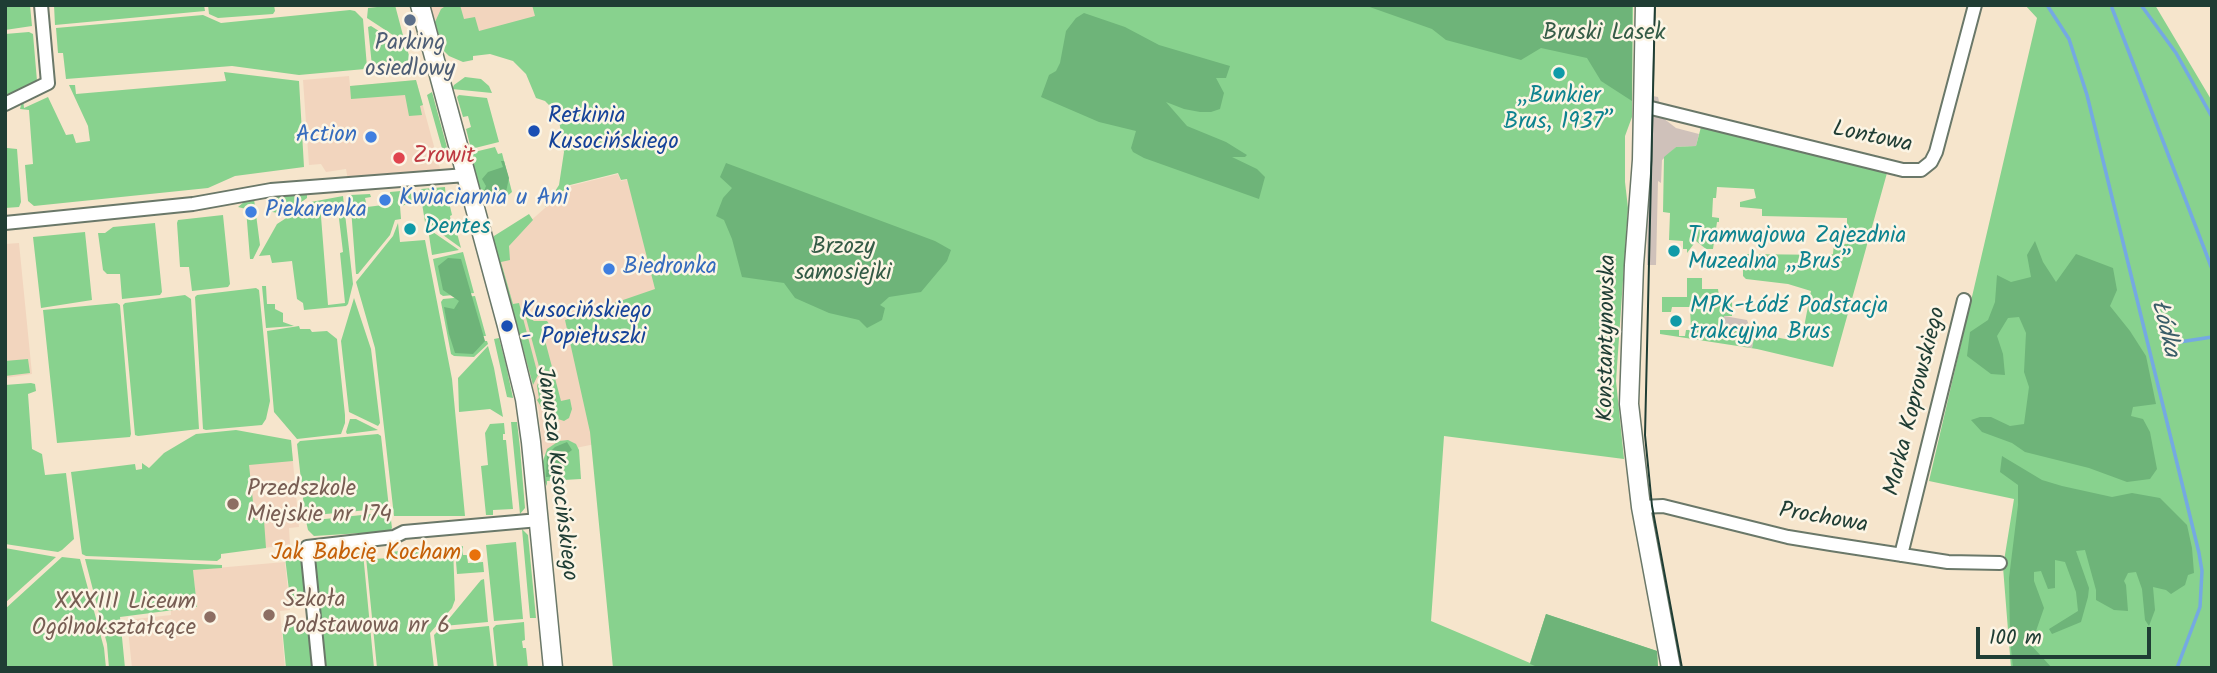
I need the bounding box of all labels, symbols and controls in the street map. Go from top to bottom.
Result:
marker: Parking osiedlowy [402,12,418,28]
park label: Bruski Lasek [1543,21,1665,49]
place label: Parking osiedlowy [365,31,455,85]
marker: „Bunkier Brus, 1937” [1551,65,1567,81]
place label: „Bunkier Brus, 1937” [1504,84,1614,138]
place label: Retkinia Kusocińskiego [548,104,679,158]
street label: Lontowa [1830,117,1914,161]
place label: Action [296,123,357,151]
marker: Retkinia Kusocińskiego [526,123,542,139]
marker: Action [363,129,379,145]
place label: Zrowit [413,144,475,172]
marker: Zrowit [391,150,407,166]
place label: Kwiaciarnia u Ani [399,186,568,214]
marker: Kwiaciarnia u Ani [377,192,393,208]
place label: Piekarenka [265,198,367,226]
marker: Piekarenka [243,204,259,220]
place label: Dentes [424,215,490,243]
marker: Dentes [402,221,418,237]
place label: Tramwajowa Zajezdnia Muzealna „Brus” [1688,224,1906,278]
park label: Brzozy samosiejki [794,235,892,289]
marker: Tramwajowa Zajezdnia Muzealna „Brus” [1666,243,1682,259]
street label: Konstantynowska [1594,254,1624,422]
place label: Biedronka [623,255,717,283]
marker: Biedronka [601,261,617,277]
place label: MPK-Łódź Podstacja trakcyjna Brus [1690,294,1888,348]
water label: Łódka [2142,298,2184,360]
place label: Kusocińskiego - Popiełuszki [521,299,652,353]
street label: Marka Koprowskiego [1880,305,1954,499]
marker: MPK-Łódź Podstacja trakcyjna Brus [1668,313,1684,329]
marker: Kusocińskiego - Popiełuszki [499,318,515,334]
street label: Janusza Kusocińskiego [528,365,582,583]
place label: Przedszkole Miejskie nr 174 [247,477,392,531]
marker: Przedszkole Miejskie nr 174 [225,496,241,512]
street label: Prochowa [1776,499,1870,541]
place label: Jak Babcię Kocham [271,541,461,569]
marker: Jak Babcię Kocham [467,547,483,563]
place label: Szkoła Podstawowa nr 6 [283,588,450,642]
place label: XXXIII Liceum Ogólnokształcące [32,590,196,644]
marker: Szkoła Podstawowa nr 6 [261,607,277,623]
marker: XXXIII Liceum Ogólnokształcące [202,609,218,625]
scale bar [1979,614,2154,658]
text: 100 m [1989,622,2042,655]

